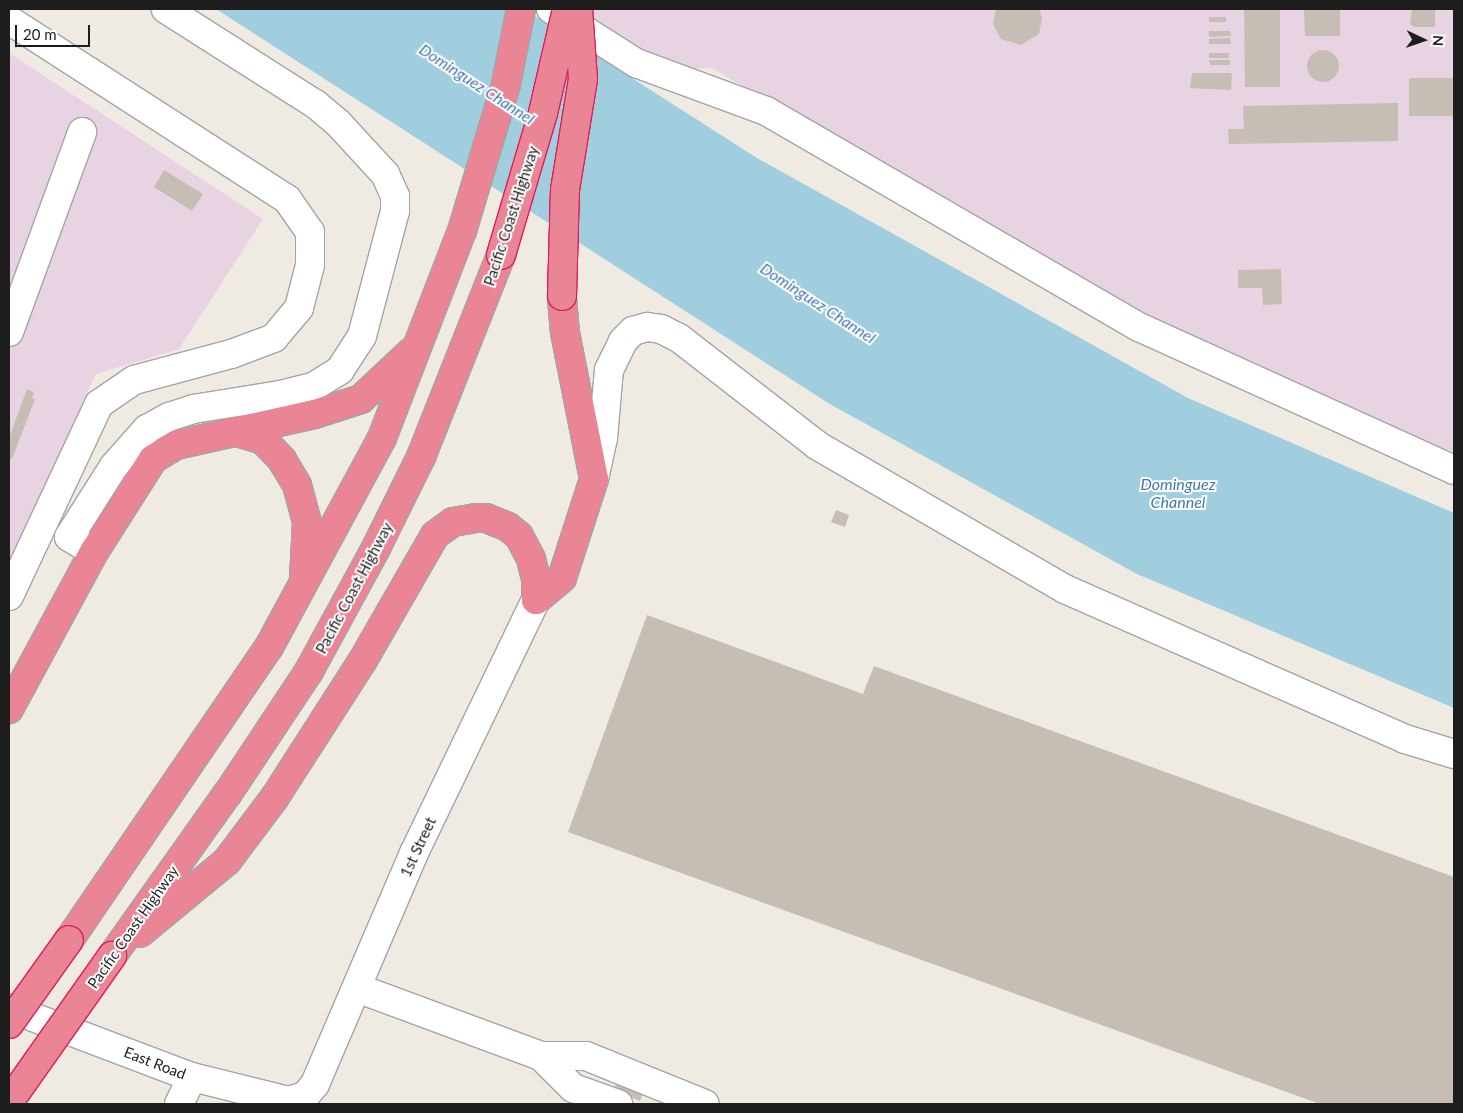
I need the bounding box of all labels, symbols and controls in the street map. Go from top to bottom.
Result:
scale bar [18,15,92,47]
north arrow [1398,15,1448,65]
text: 20 m [23,25,57,43]
text: N [1430,35,1447,47]
water label: Dominguez Channel [416,40,538,128]
street label: Pacific Coast Highway [480,144,542,288]
water label: Dominguez Channel [757,259,879,347]
water label: Dominguez Channel [1141,474,1215,512]
street label: Pacific Coast Highway [312,519,396,657]
street label: 1st Street [396,814,440,880]
street label: Pacific Coast Highway [84,862,182,992]
street label: East Road [121,1043,189,1083]

